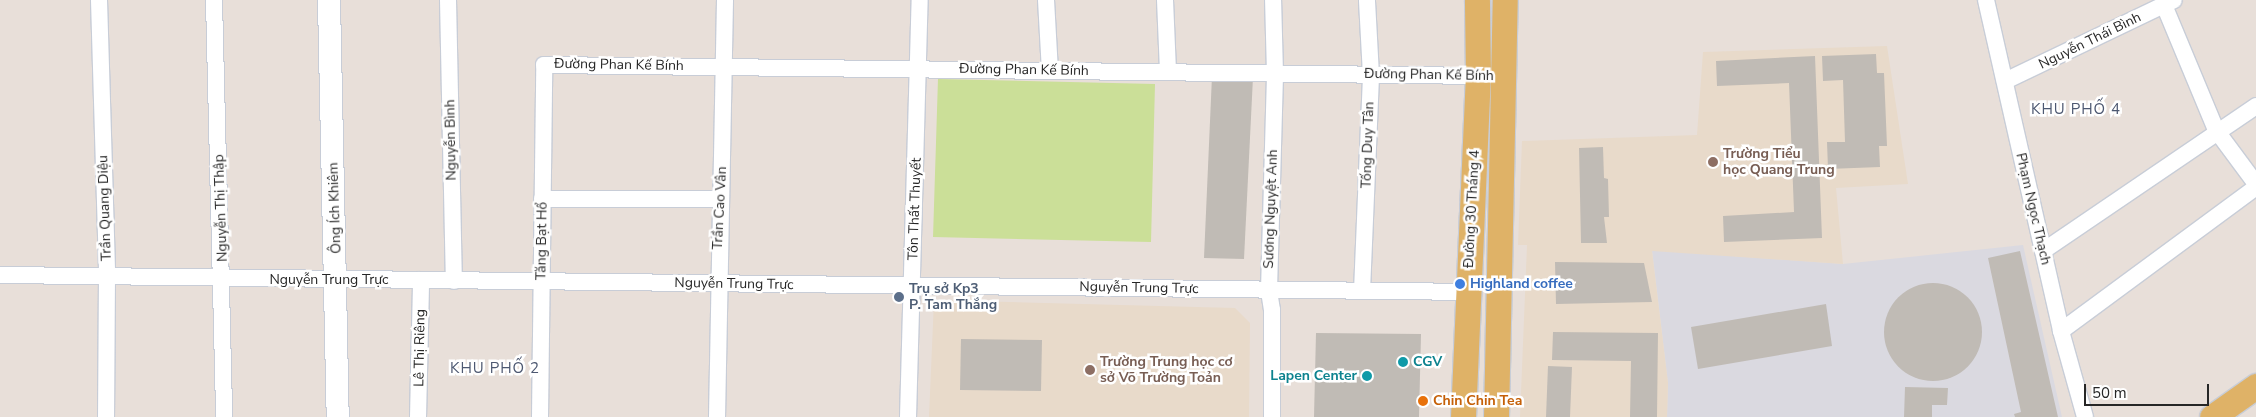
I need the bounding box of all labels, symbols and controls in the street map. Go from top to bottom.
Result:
street label: Nguyễn Thái Bình [2036,9,2144,73]
street label: Đường Phan Kế Bính [554,55,684,75]
street label: Đường Phan Kế Bính [959,60,1089,80]
street label: Đường Phan Kế Bính [1364,65,1494,85]
street label: Nguyễn Bình [442,99,460,181]
street label: Tống Duy Tân [1358,101,1378,189]
district label: KHU PHỐ 4 [2030,101,2122,119]
place label: Trường Tiểu học Quang Trung [1723,146,1835,178]
street label: Sương Nguyệt Anh [1261,149,1281,269]
street label: Đường 30 Tháng 4 [1461,150,1483,268]
street label: Phạm Ngọc Thạch [2012,151,2054,267]
street label: Nguyễn Thị Thập [211,154,231,262]
street label: Trần Quang Diệu [95,155,115,261]
marker: Trường Tiểu học Quang Trung [1707,156,1719,168]
street label: Tôn Thất Thuyết [905,157,925,261]
street label: Ông Ích Khiêm [325,162,345,254]
street label: Trần Cao Vân [709,166,731,250]
street label: Tăng Bạt Hổ [533,202,551,280]
street label: Nguyễn Trung Trực [269,272,389,288]
street label: Nguyễn Trung Trực [674,275,794,293]
place label: Highland coffee [1470,276,1573,292]
marker: Highland coffee [1454,278,1466,290]
street label: Nguyễn Trung Trực [1079,279,1199,297]
place label: Trụ sở Kp3 P. Tam Thắng [909,281,997,314]
marker: Trụ sở Kp3 P. Tam Thắng [893,291,905,303]
street label: Lê Thị Riêng [411,309,429,387]
place label: Trường Trung học cơ sở Võ Trường Toản [1100,354,1232,387]
place label: CGV [1413,354,1442,370]
marker: CGV [1397,356,1409,368]
district label: KHU PHỐ 2 [449,360,541,378]
marker: Trường Trung học cơ sở Võ Trường Toản [1084,364,1096,376]
place label: Lapen Center [1270,368,1357,384]
marker: Lapen Center [1361,370,1373,382]
scale bar [2086,374,2211,406]
text: 50 m [2092,383,2127,403]
place label: Chin Chin Tea [1433,393,1522,409]
marker: Chin Chin Tea [1417,395,1429,407]

